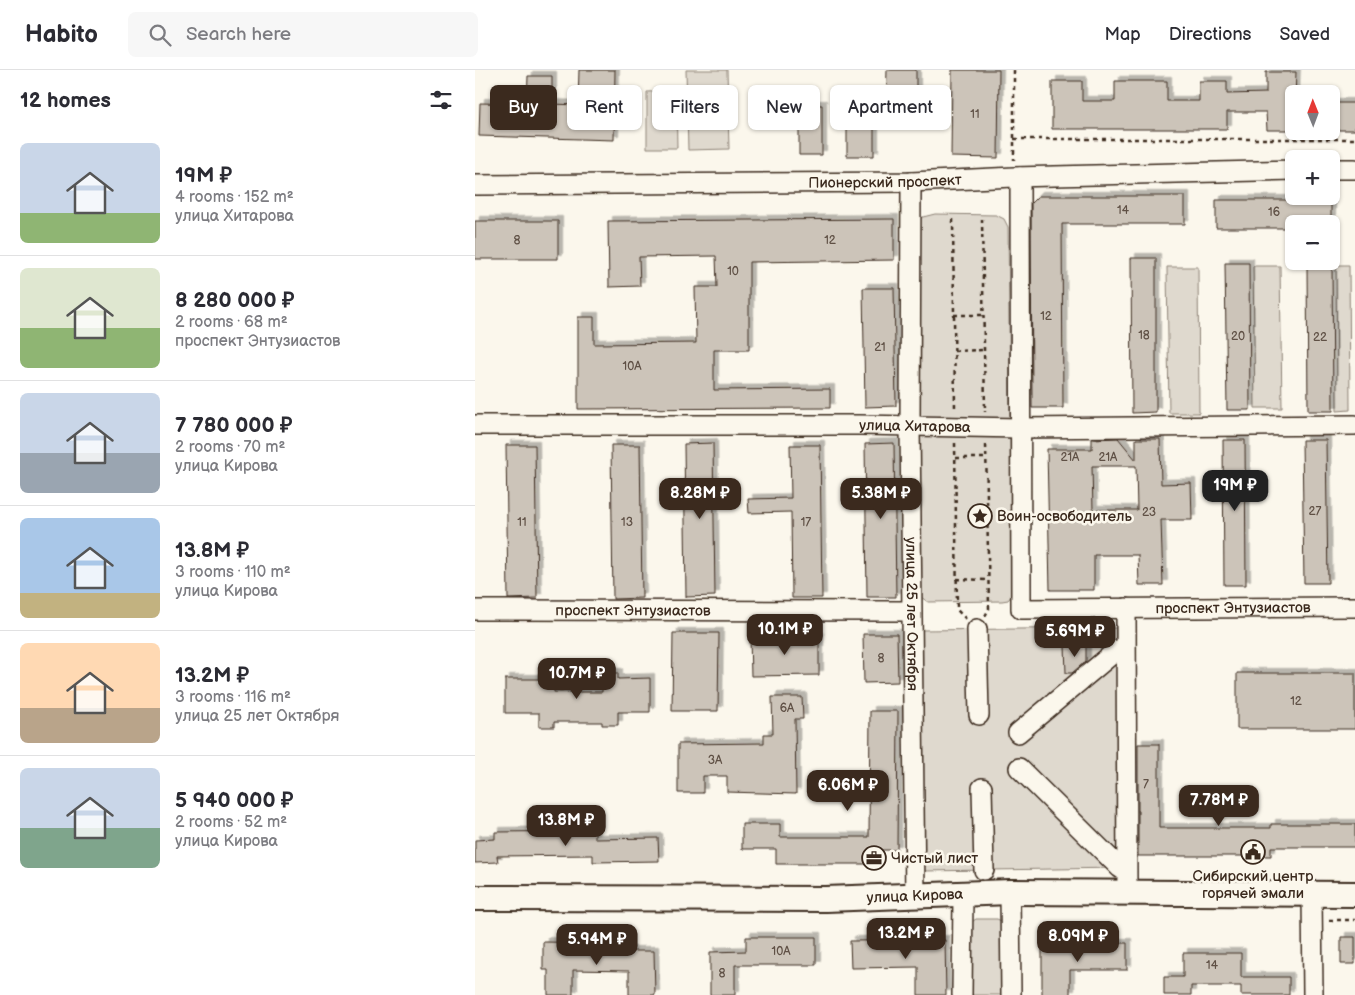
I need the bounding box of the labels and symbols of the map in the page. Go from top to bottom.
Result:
north arrow [1285,85,1340,140]
house number: 11 [970,107,980,122]
street label: Пионерский проспект [808,171,962,193]
house number: 14 [1117,203,1130,218]
house number: 16 [1268,205,1280,220]
house number: 8 [514,233,521,248]
house number: 12 [824,233,836,248]
house number: 10 [727,264,739,279]
house number: 12 [1040,309,1052,324]
house number: 18 [1138,328,1150,343]
house number: 20 [1231,329,1245,344]
house number: 22 [1313,330,1327,345]
house number: 21 [874,340,886,355]
house number: 10А [623,359,642,374]
street label: улица Хитарова [859,416,971,437]
house number: 21А [1061,450,1080,465]
house number: 21А [1099,450,1118,465]
pin: 19M ₽ [1200,470,1270,512]
pin: 8.28M ₽ [654,478,746,520]
pin: 5.38M ₽ [835,478,927,520]
place icon: Воин-освободитель [967,503,993,529]
house number: 27 [1309,504,1322,519]
house number: 23 [1142,505,1156,520]
place label: Воин-освободитель [997,507,1133,526]
house number: 11 [517,515,527,530]
house number: 13 [621,515,633,530]
house number: 17 [801,515,811,530]
street label: улица 25 лет Октября [901,537,922,691]
street label: проспект Энтузиастов [1155,598,1311,618]
street label: проспект Энтузиастов [555,601,711,621]
pin: 10.1M ₽ [739,614,831,656]
pin: 5.69M ₽ [1029,616,1121,658]
house number: 8 [878,651,885,666]
pin: 10.7M ₽ [531,658,623,700]
house number: 12 [1290,694,1302,709]
house number: 6А [780,701,795,716]
house number: 3А [708,753,723,768]
pin: 6.06M ₽ [802,770,894,812]
house number: 7 [1143,777,1149,792]
pin: 7.78M ₽ [1173,784,1265,827]
pin: 13.8M ₽ [520,804,612,847]
public building icon: Сибирский центр горячей эмали [1240,839,1266,865]
office icon: Чистый лист [861,845,887,871]
place label: Чистый лист [891,849,978,868]
place label: Сибирский центр горячей эмали [1192,867,1314,903]
street label: улица Кирова [866,885,964,907]
pin: 13.2M ₽ [860,918,952,960]
pin: 8.09M ₽ [1032,920,1124,963]
pin: 5.94M ₽ [551,924,643,966]
house number: 10А [772,944,791,959]
house number: 14 [1206,958,1219,973]
house number: 8 [719,966,726,981]

